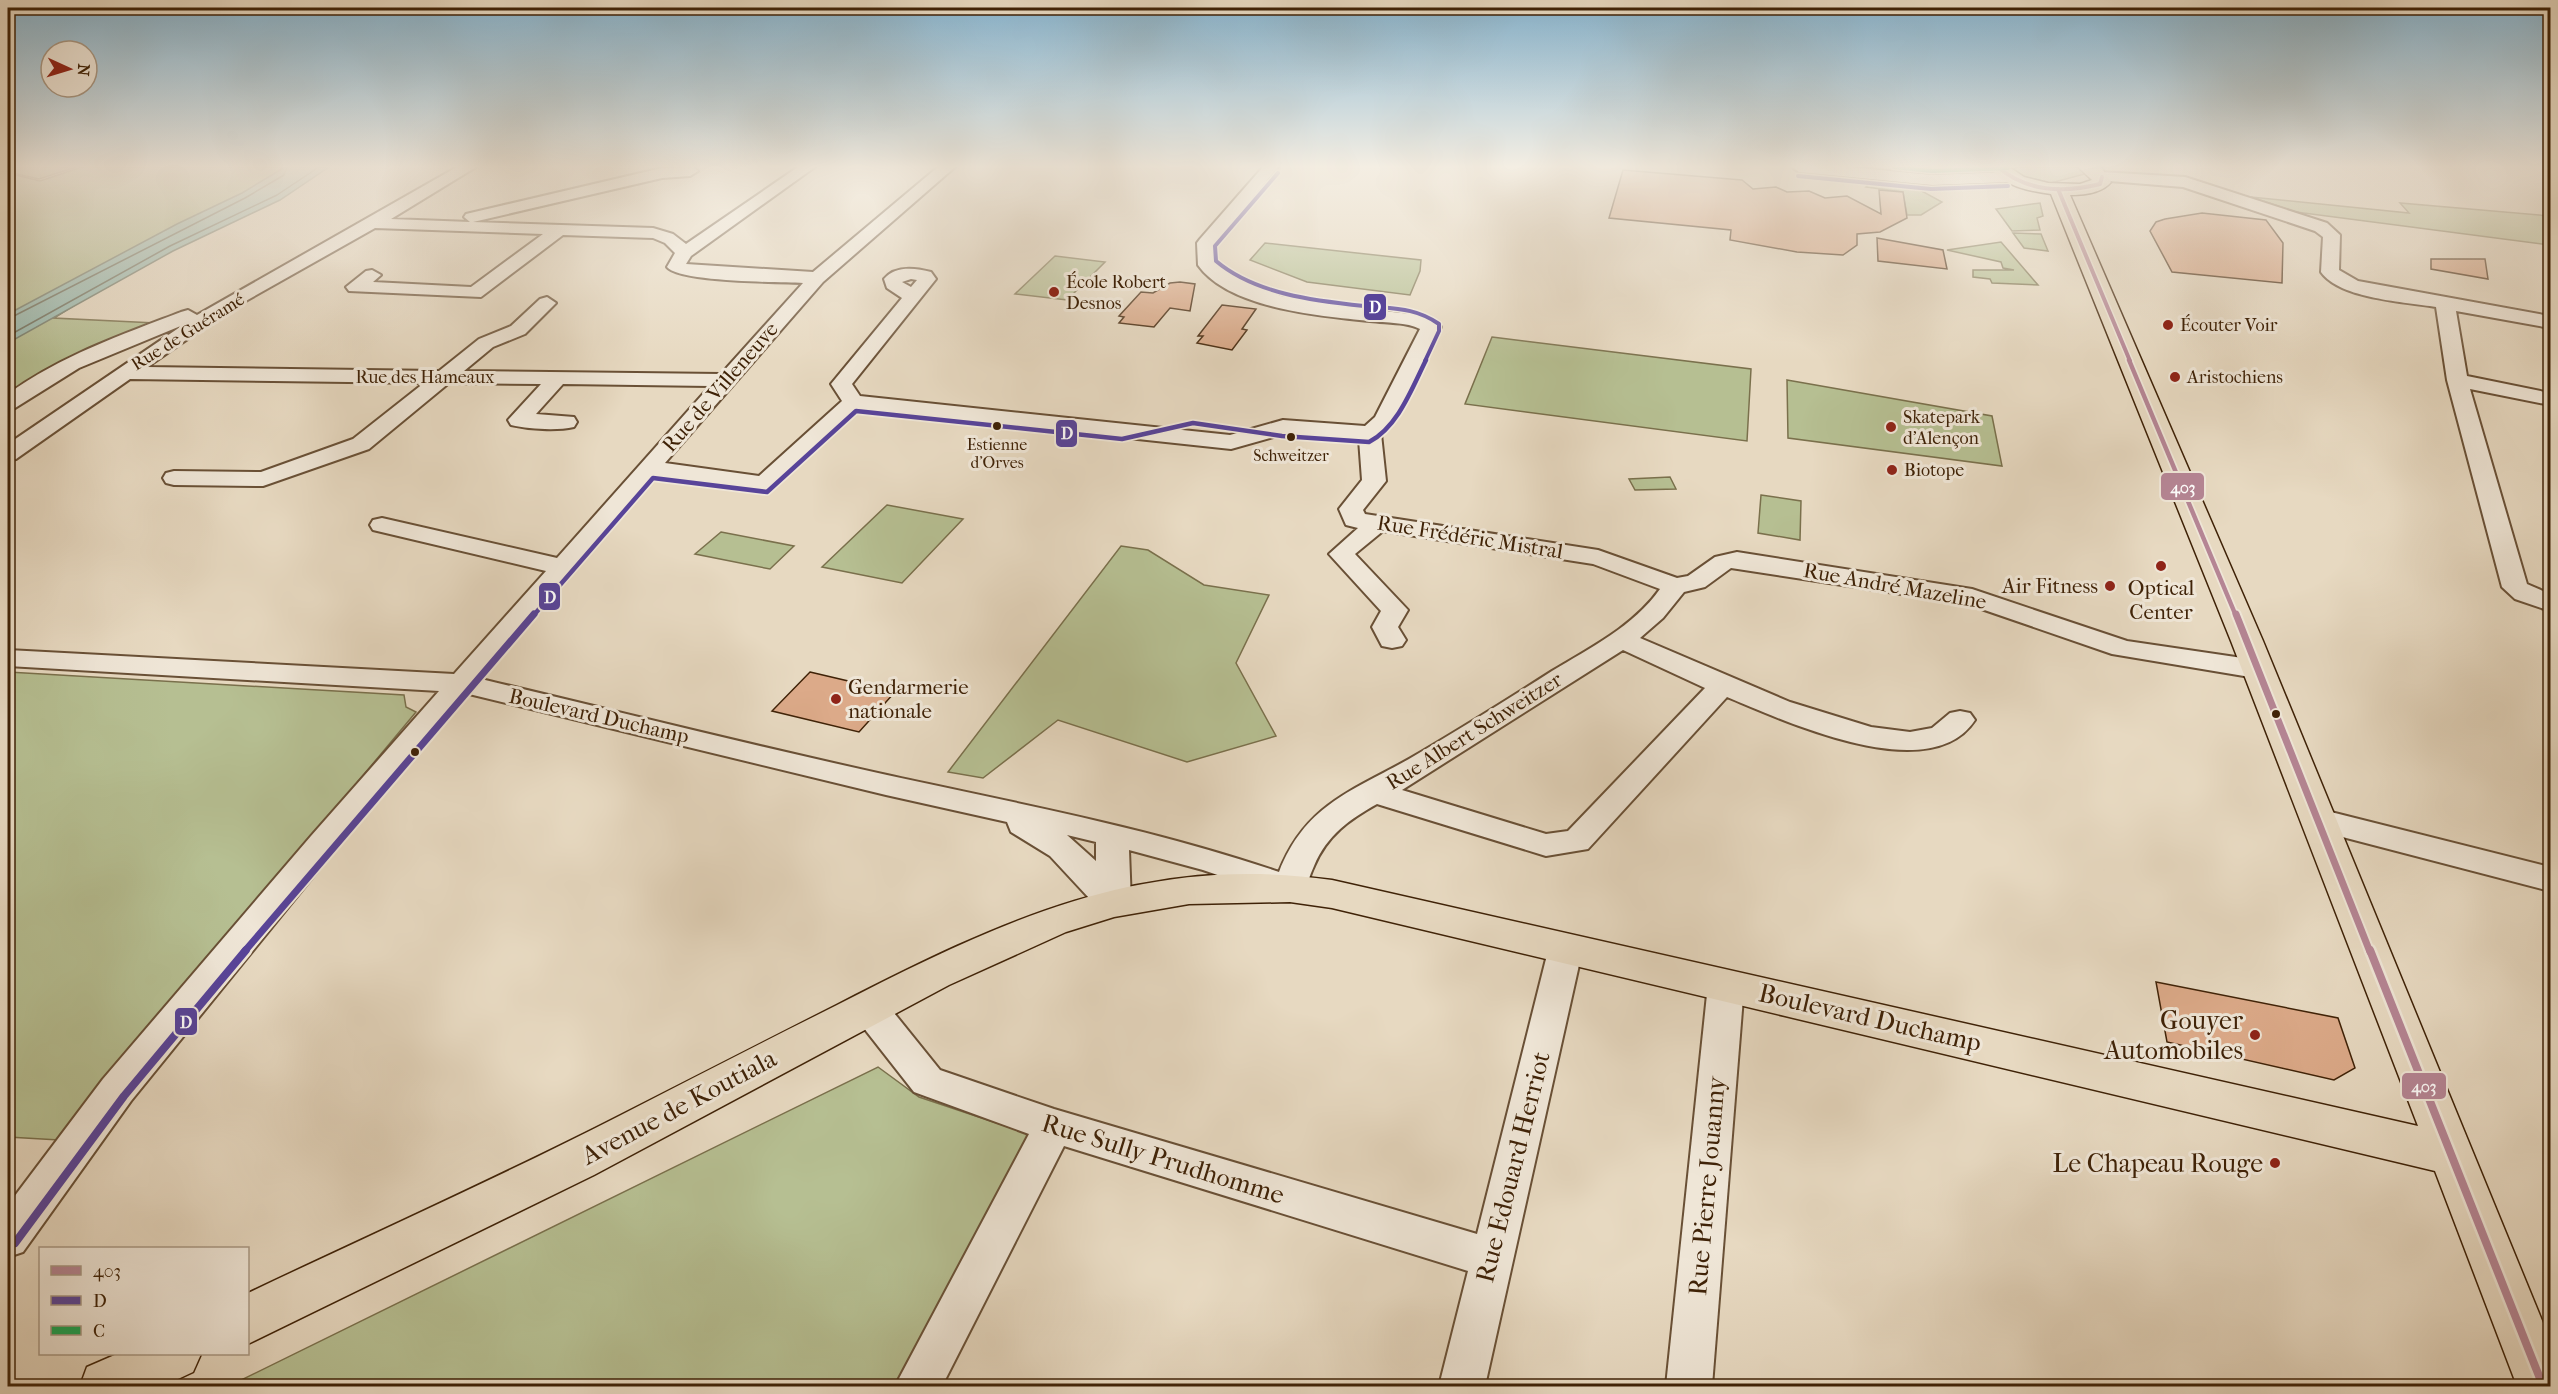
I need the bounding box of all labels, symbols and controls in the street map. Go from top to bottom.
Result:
north arrow [39,39,99,99]
text: N [74,63,93,78]
place label: École Robert Desnos [1066,271,1166,314]
marker: École Robert Desnos [1047,285,1061,299]
street label: Rue de Guéramé [127,289,249,375]
line badge: D [1363,293,1387,321]
text: D [1369,298,1381,317]
place label: Écouter Voir [2180,314,2278,336]
street label: Rue de Villeneuve [657,317,783,457]
marker: Écouter Voir [2161,318,2175,332]
street label: Rue des Hameaux [355,367,495,388]
place label: Aristochiens [2186,367,2283,388]
marker: Aristochiens [2168,370,2182,384]
place label: Skatepark d'Alençon [1903,407,1981,449]
line badge: D [1055,419,1078,448]
marker: Estienne d'Orves [991,420,1003,432]
marker: Skatepark d'Alençon [1884,420,1898,434]
text: D [1061,424,1073,443]
marker: Schweitzer [1285,431,1297,443]
place label: Estienne d'Orves [967,435,1027,472]
place label: Schweitzer [1253,446,1329,465]
place label: Biotope [1904,460,1964,481]
marker: Biotope [1885,463,1899,477]
line badge: 403 [2160,472,2205,501]
text: 403 [2170,478,2195,498]
street label: Rue Frédéric Mistral [1375,510,1565,564]
street label: Rue André Mazeline [1802,558,1988,614]
marker: Optical Center [2154,559,2168,573]
place label: Air Fitness [2001,574,2098,598]
place label: Optical Center [2128,576,2194,624]
marker: Air Fitness [2103,579,2117,593]
line badge: D [538,582,561,611]
text: D [544,588,556,607]
street label: Rue Albert Schweitzer [1382,667,1566,795]
place label: Gendarmerie nationale [848,675,969,723]
street label: Boulevard Duchamp [507,684,691,748]
marker: Gendarmerie nationale [829,692,843,706]
unlabelled marker [2270,708,2282,720]
unlabelled marker [409,746,421,758]
street label: Boulevard Duchamp [1756,977,1984,1059]
place label: Gouyer Automobiles [2103,1005,2243,1066]
line badge: D [174,1007,198,1036]
text: D [180,1013,192,1032]
marker: Gouyer Automobiles [2248,1028,2262,1042]
street label: Avenue de Koutiala [575,1042,783,1172]
street label: Rue Edouard Herriot [1469,1048,1557,1286]
line badge: 403 [2401,1072,2447,1100]
street label: Rue Pierre Jouanny [1682,1074,1732,1297]
text: 403 [2411,1077,2436,1097]
street label: Rue Sully Prudhomme [1038,1107,1288,1211]
place label: Le Chapeau Rouge [2053,1148,2263,1179]
marker: Le Chapeau Rouge [2268,1156,2282,1170]
legend [39,1247,249,1355]
text: 403 [93,1261,121,1282]
text: D [93,1291,107,1312]
text: C [93,1321,105,1342]

